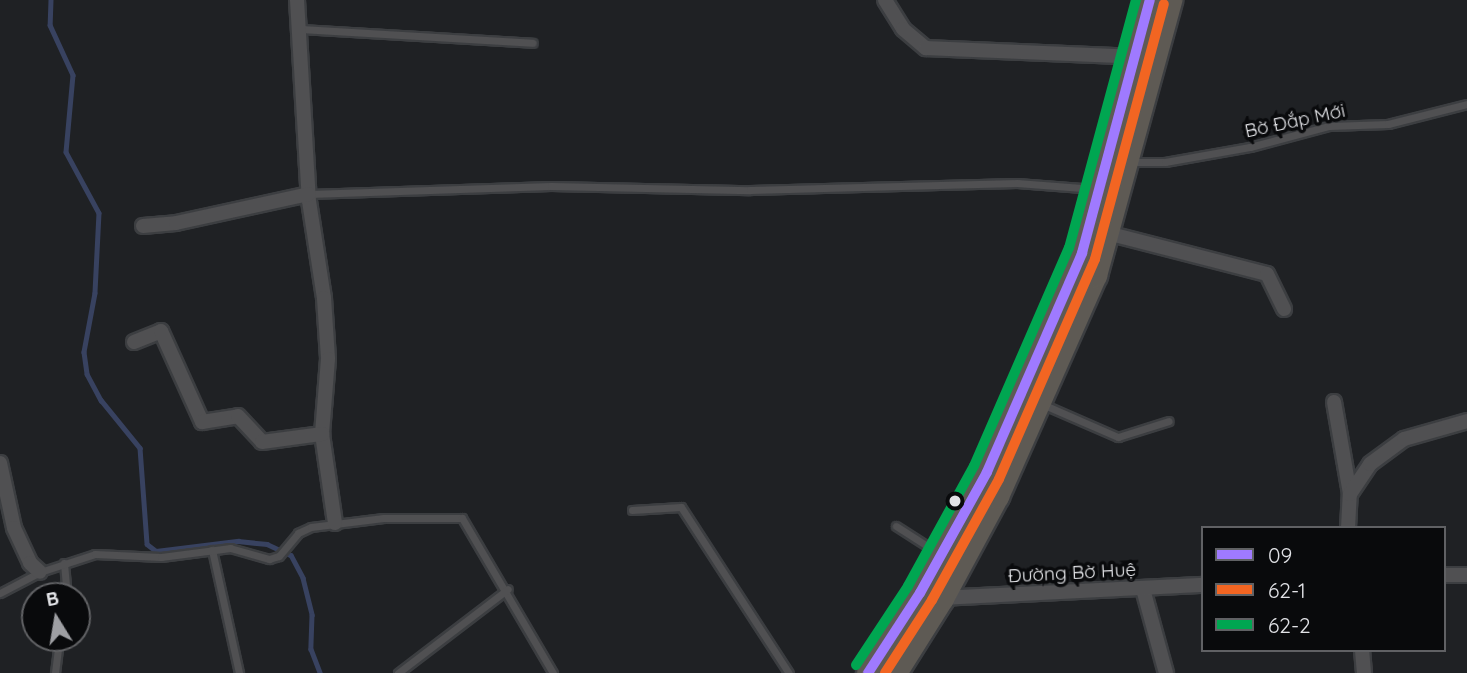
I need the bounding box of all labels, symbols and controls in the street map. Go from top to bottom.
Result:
street label: Bờ Đắp Mới [1243,99,1347,143]
unlabelled marker [948,494,962,508]
legend [1201,526,1446,652]
text: 09 [1268,542,1292,568]
street label: Đường Bờ Huệ [1007,558,1137,588]
text: 62-1 [1268,577,1306,603]
north arrow [21,582,91,652]
text: B [44,585,61,611]
text: 62-2 [1268,612,1311,638]

